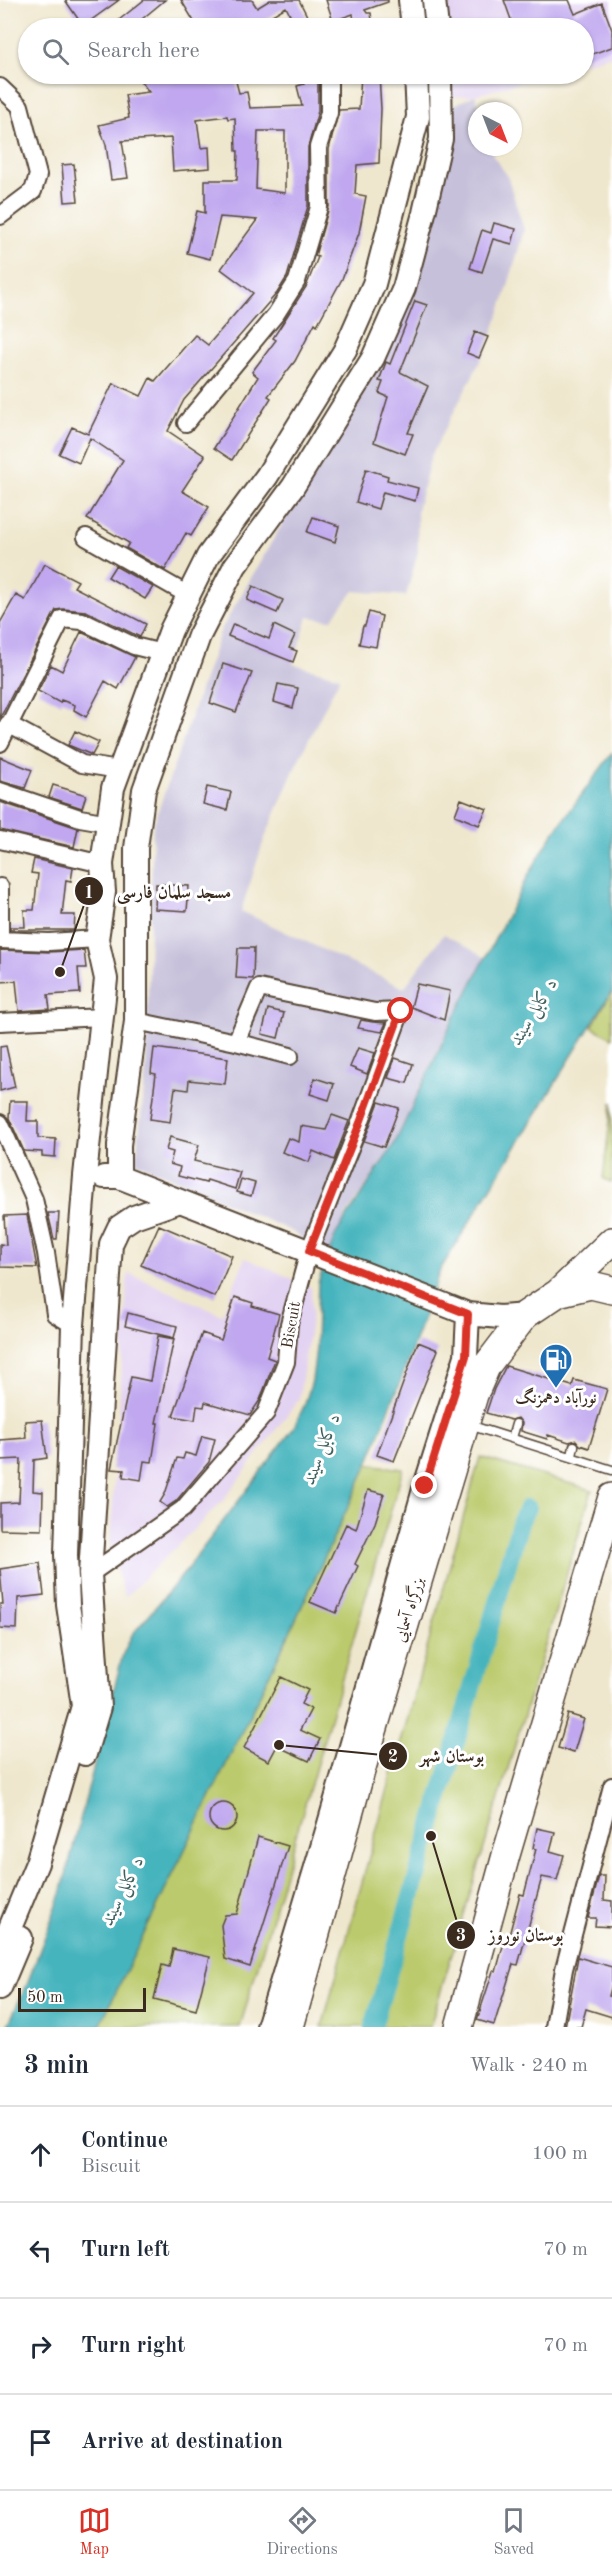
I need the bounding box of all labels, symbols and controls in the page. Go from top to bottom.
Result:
search box [18,18,594,84]
icon: search [39,35,72,68]
text: Search here [87,40,200,62]
north arrow [468,102,522,156]
callout: مسجد سلمان فارسی [74,873,243,909]
text: 1 [84,884,94,902]
text: مسجد سلمان فارسی [117,884,231,905]
water label: د کابل سيند [506,975,564,1050]
route start [387,997,413,1023]
street label: Biscuit [280,1300,304,1350]
fuel station icon: نورآباد دهمزنگ [538,1342,574,1389]
place label: نورآباد دهمزنگ [515,1387,597,1408]
water label: د کابل سيند [299,1411,347,1488]
route end [411,1472,437,1498]
street label: بزرگراه آسمایی [389,1574,428,1645]
callout: بوستان شهر [378,1738,496,1774]
text: 2 [388,1748,398,1766]
text: بوستان شهر [418,1748,484,1768]
water label: د کابل سيند [98,1853,150,1930]
callout: بوستان نوروز [446,1917,575,1953]
text: 3 [456,1927,466,1945]
text: بوستان نوروز [487,1927,563,1946]
scale bar [18,1985,146,2012]
text: 50 m [27,1990,63,2006]
text: 3 min [24,2053,89,2079]
text: Walk · 240 m [469,2056,588,2076]
text: Continue [81,2130,168,2152]
icon: ahead [24,2138,57,2171]
text: 100 m [532,2144,588,2164]
text: Biscuit [81,2157,141,2177]
icon: left [24,2234,57,2267]
text: Turn left [81,2239,170,2261]
text: 70 m [543,2240,588,2260]
icon: right [24,2330,57,2363]
text: Turn right [81,2335,185,2357]
text: 70 m [543,2336,588,2356]
icon: arrive [24,2426,57,2459]
text: Arrive at destination [81,2431,283,2453]
tab: Map [78,2504,111,2560]
tab: Directions [267,2504,338,2560]
tab: Saved [493,2504,534,2560]

